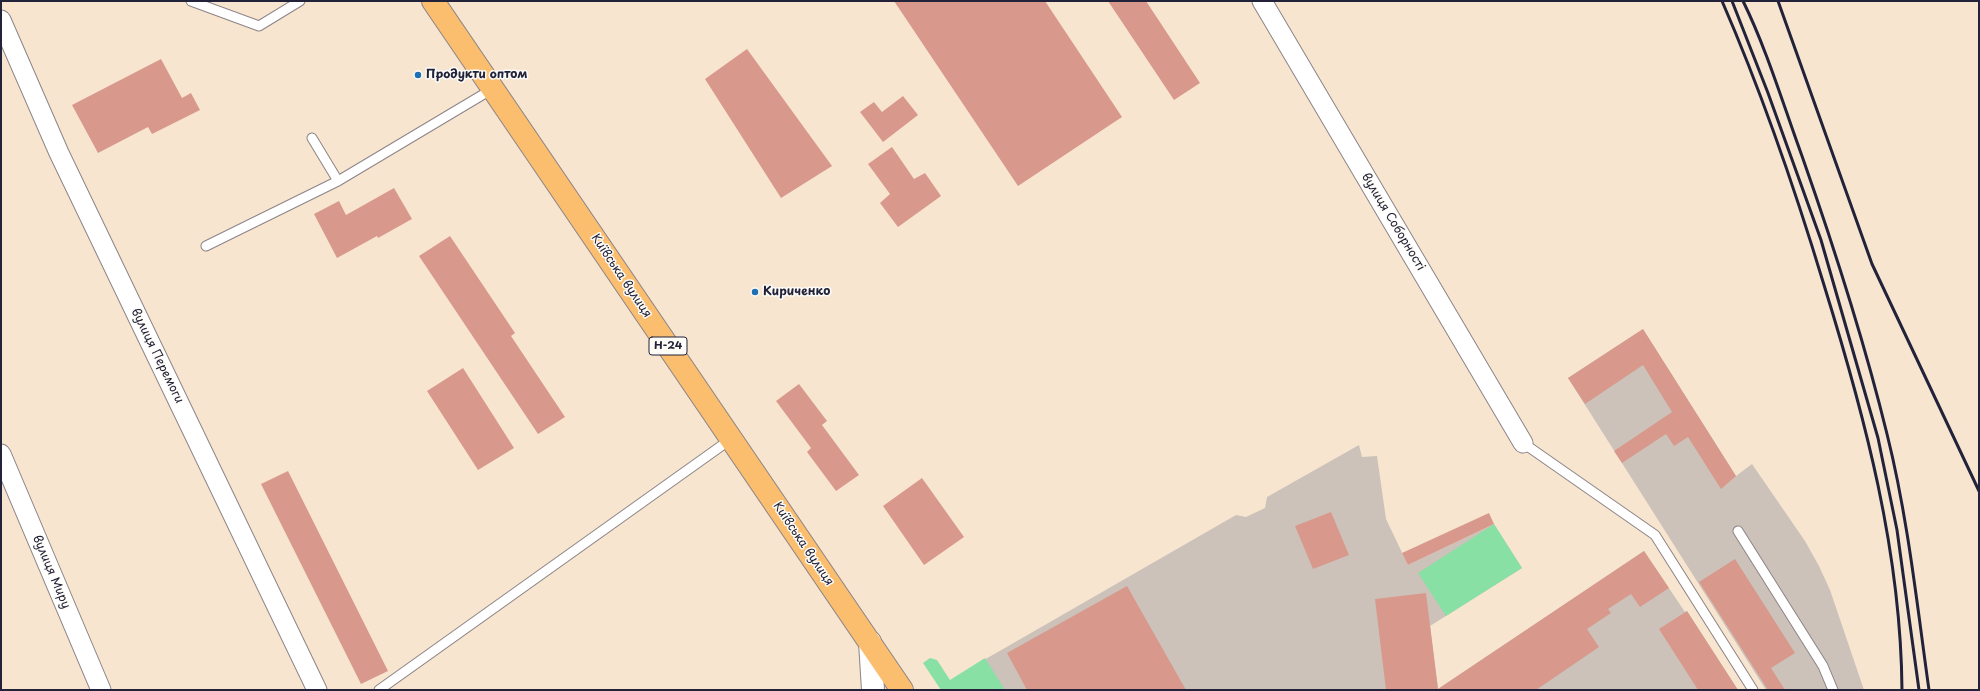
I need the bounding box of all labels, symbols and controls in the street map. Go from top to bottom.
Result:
place label: Продукти оптом [426,68,527,82]
marker: Продукти оптом [413,70,423,80]
street label: вулиця Соборності [1358,171,1428,273]
street label: Київська вулиця [588,231,654,321]
place label: Кириченко [763,285,830,299]
marker: Кириченко [750,287,760,297]
street label: вулиця Перемоги [128,306,186,406]
road number: Н-24 [649,337,687,355]
street label: Київська вулиця [770,499,836,589]
street label: вулиця Миру [29,533,73,611]

